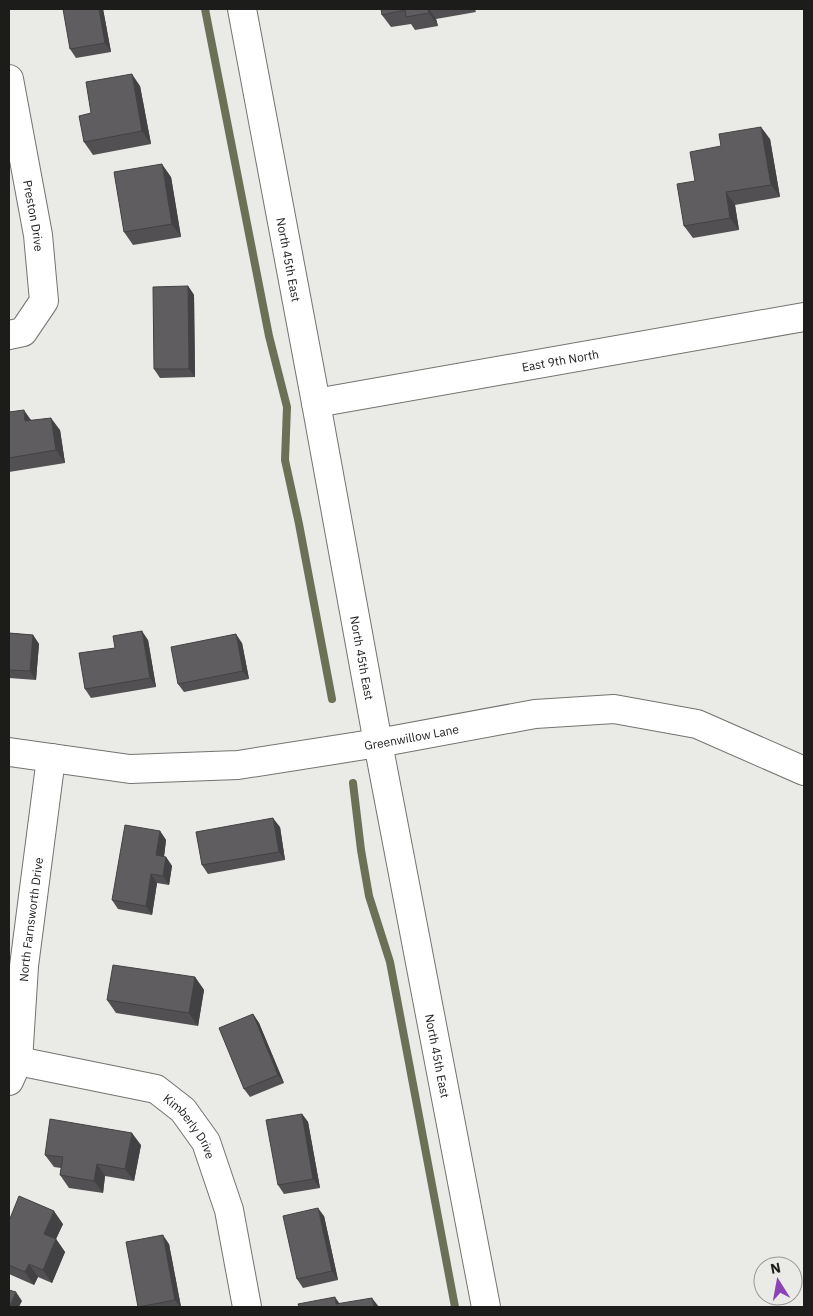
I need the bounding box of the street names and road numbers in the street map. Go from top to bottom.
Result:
street label: Preston Drive [20,179,47,253]
street label: North 45th East [274,216,304,303]
street label: East 9th North [520,346,600,374]
street label: North 45th East [347,615,378,701]
street label: Greenwillow Lane [363,721,460,753]
street label: North Farnsworth Drive [16,856,46,982]
street label: North 45th East [423,1013,453,1099]
street label: Kimberly Drive [161,1090,219,1161]

